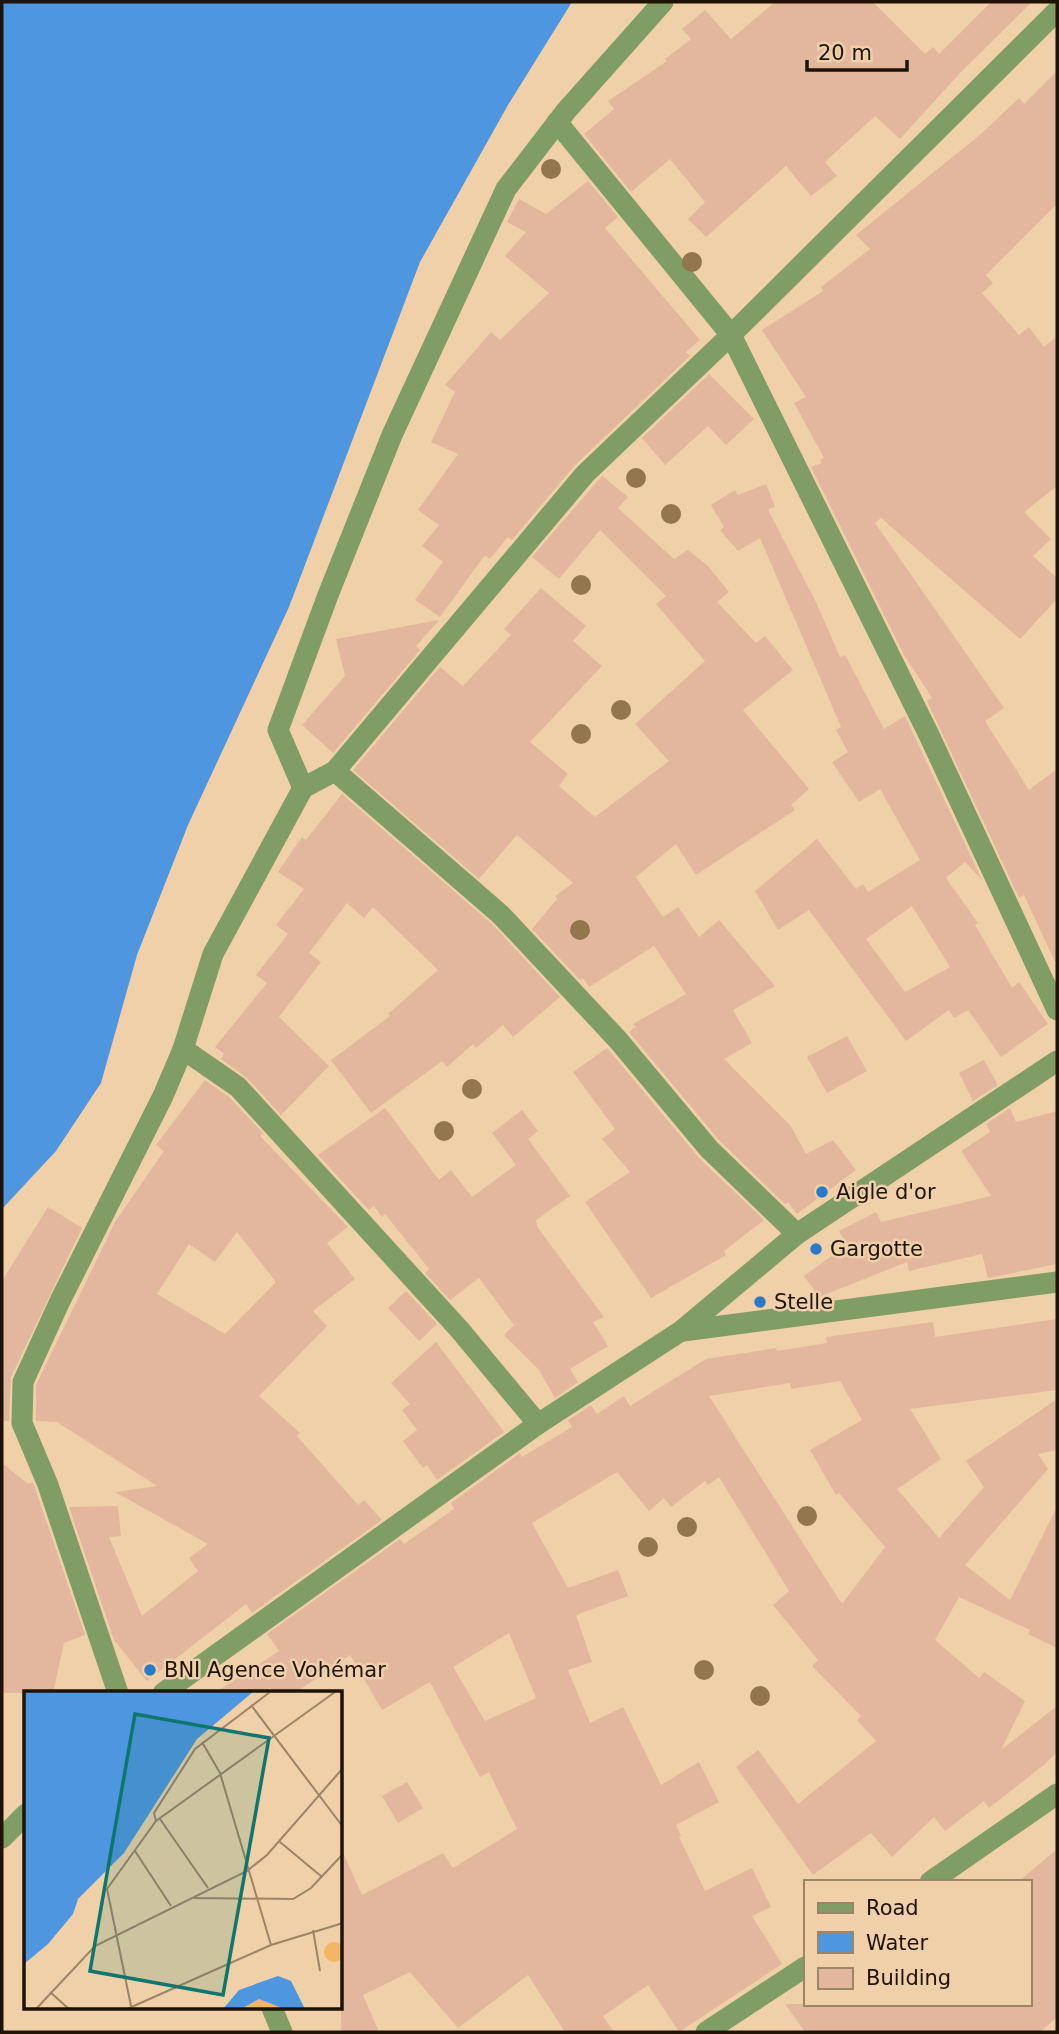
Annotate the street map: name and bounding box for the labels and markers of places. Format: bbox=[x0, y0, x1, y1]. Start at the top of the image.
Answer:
place label: Aigle d'or bbox=[836, 1180, 936, 1204]
marker: Aigle d'or bbox=[814, 1184, 830, 1200]
place label: Gargotte bbox=[830, 1237, 923, 1261]
marker: Gargotte bbox=[808, 1241, 824, 1257]
place label: Stelle bbox=[774, 1290, 833, 1314]
marker: Stelle bbox=[752, 1294, 768, 1310]
place label: BNI Agence Vohémar bbox=[164, 1658, 386, 1682]
marker: BNI Agence Vohémar bbox=[142, 1662, 158, 1678]

